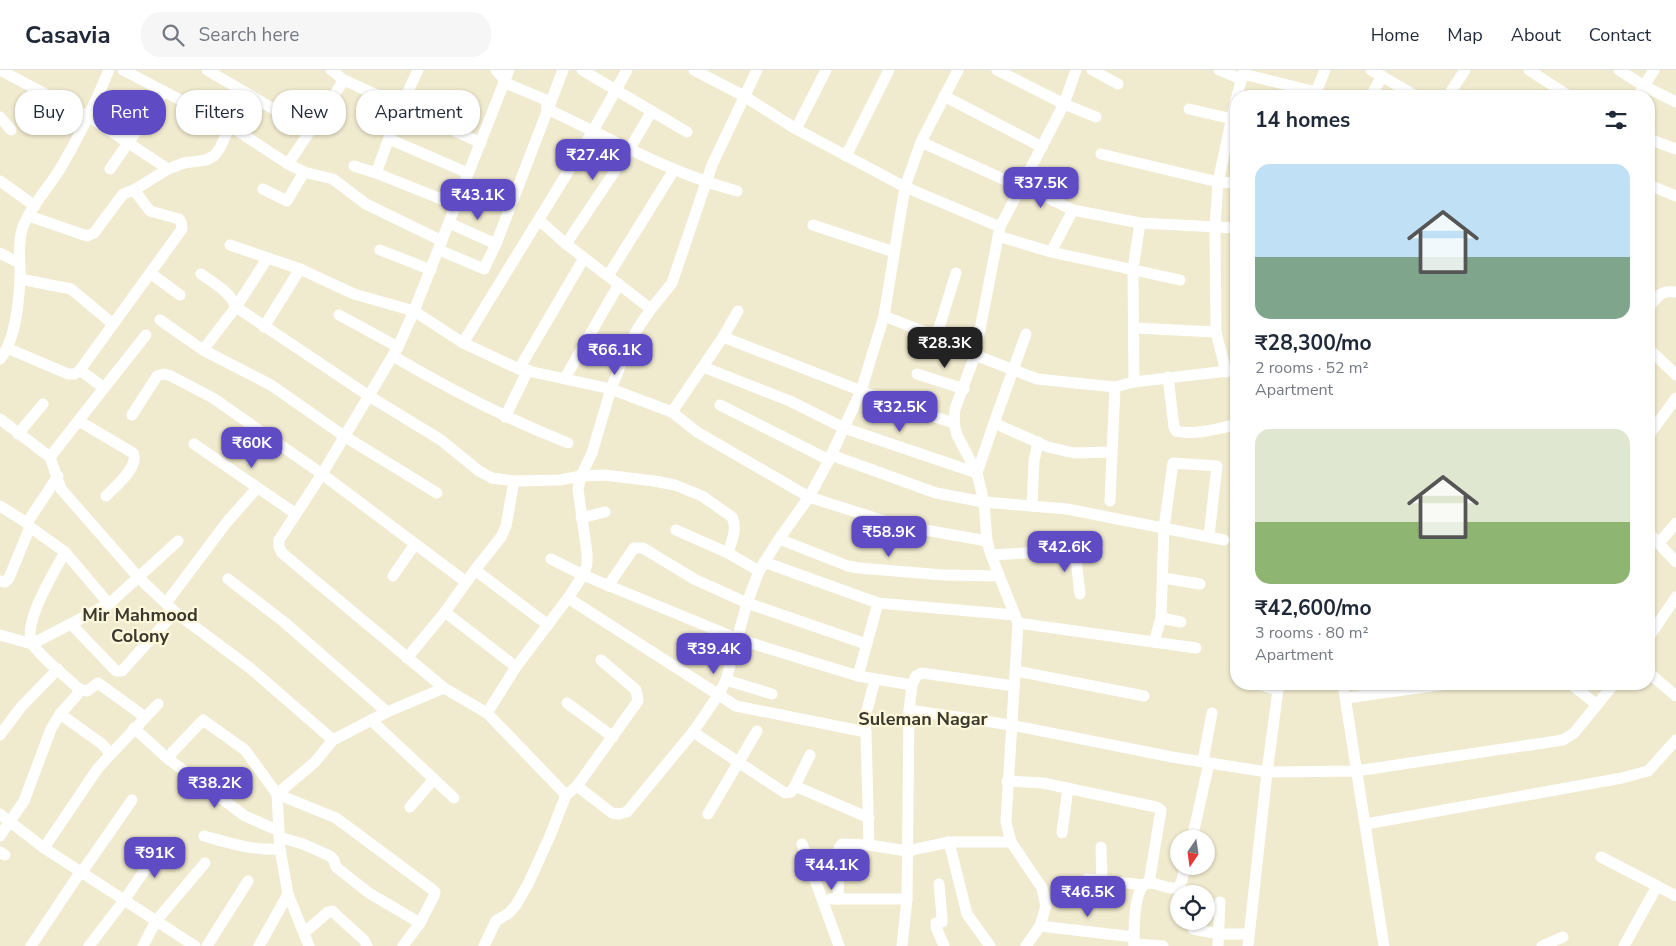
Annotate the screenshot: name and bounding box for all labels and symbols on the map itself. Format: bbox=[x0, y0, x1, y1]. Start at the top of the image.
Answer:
pin: ₹27.4K bbox=[552, 138, 634, 181]
pin: ₹37.5K bbox=[1000, 166, 1082, 209]
pin: ₹43.1K bbox=[437, 178, 519, 221]
pin: ₹28.3K bbox=[904, 326, 986, 369]
pin: ₹66.1K bbox=[574, 334, 656, 376]
pin: ₹32.5K bbox=[859, 390, 941, 433]
pin: ₹60K bbox=[222, 426, 282, 469]
pin: ₹58.9K bbox=[848, 516, 930, 558]
pin: ₹42.6K bbox=[1024, 530, 1106, 573]
district label: Mir Mahmood Colony bbox=[82, 603, 198, 648]
pin: ₹39.4K bbox=[673, 632, 755, 675]
district label: Suleman Nagar bbox=[858, 707, 988, 731]
pin: ₹38.2K bbox=[174, 766, 256, 809]
north arrow bbox=[1170, 830, 1215, 875]
pin: ₹91K bbox=[125, 836, 185, 879]
pin: ₹44.1K bbox=[791, 848, 873, 891]
pin: ₹46.5K bbox=[1047, 876, 1129, 918]

